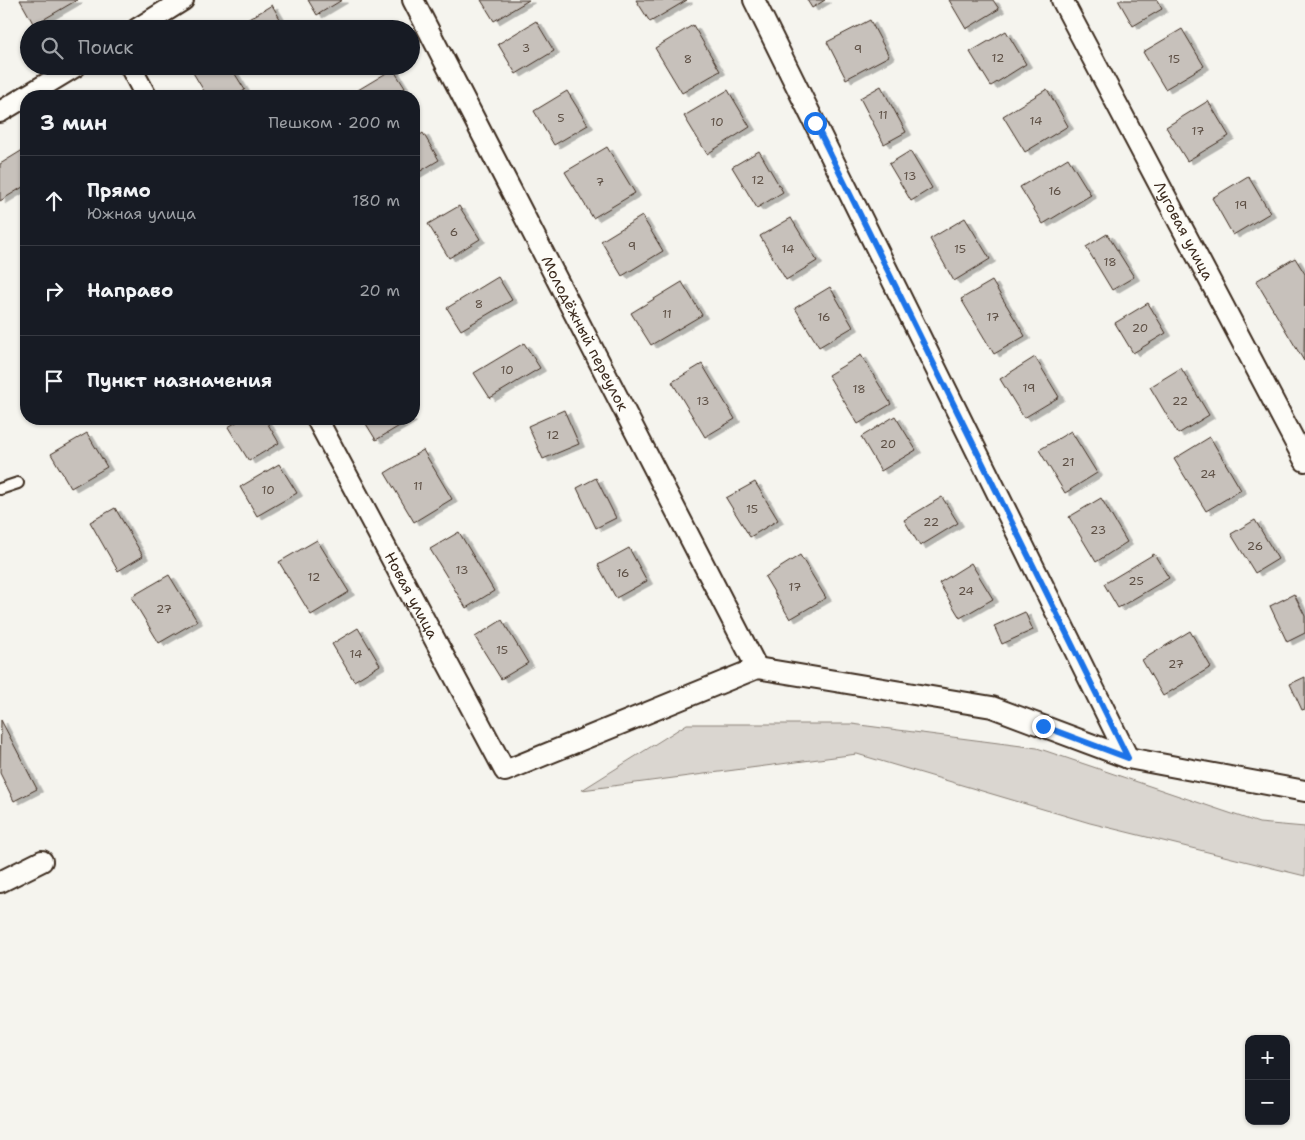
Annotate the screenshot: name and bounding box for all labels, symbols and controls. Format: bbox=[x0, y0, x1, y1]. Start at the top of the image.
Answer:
search box bbox=[20, 20, 420, 75]
icon: search bbox=[38, 34, 66, 62]
text: Поиск bbox=[78, 35, 133, 60]
house number: 3 bbox=[522, 40, 530, 56]
house number: 9 bbox=[854, 41, 862, 57]
house number: 12 bbox=[992, 50, 1004, 66]
house number: 8 bbox=[684, 51, 692, 67]
house number: 15 bbox=[1168, 51, 1180, 67]
house number: 11 bbox=[878, 107, 888, 123]
text: 3 мин bbox=[40, 109, 107, 137]
house number: 5 bbox=[557, 110, 565, 126]
text: Пешком · 200 m bbox=[269, 112, 400, 133]
route start bbox=[804, 112, 827, 135]
house number: 14 bbox=[1030, 113, 1042, 129]
house number: 10 bbox=[710, 114, 724, 130]
house number: 17 bbox=[1192, 123, 1204, 139]
house number: 13 bbox=[904, 168, 916, 184]
house number: 12 bbox=[752, 172, 764, 188]
house number: 7 bbox=[596, 174, 604, 190]
text: Прямо bbox=[87, 178, 151, 203]
street label: Луговая улица bbox=[1149, 178, 1218, 285]
house number: 16 bbox=[1048, 183, 1062, 199]
icon: ahead bbox=[40, 187, 68, 215]
text: 180 m bbox=[352, 190, 400, 211]
house number: 19 bbox=[1235, 197, 1247, 213]
text: Южная улица bbox=[87, 203, 196, 224]
house number: 6 bbox=[450, 224, 458, 240]
house number: 9 bbox=[628, 238, 636, 254]
house number: 14 bbox=[782, 241, 794, 257]
house number: 15 bbox=[954, 241, 966, 257]
street label: Молодёжный переулок bbox=[536, 252, 633, 414]
house number: 18 bbox=[1103, 254, 1117, 270]
icon: right bbox=[40, 277, 68, 305]
text: Направо bbox=[87, 278, 173, 303]
text: 20 m bbox=[359, 280, 400, 301]
house number: 8 bbox=[475, 296, 483, 312]
house number: 11 bbox=[662, 306, 672, 322]
house number: 16 bbox=[817, 309, 831, 325]
house number: 17 bbox=[987, 309, 999, 325]
house number: 20 bbox=[1132, 320, 1148, 336]
house number: 10 bbox=[500, 362, 514, 378]
icon: arrive bbox=[40, 367, 68, 395]
text: Пункт назначения bbox=[87, 368, 272, 393]
house number: 19 bbox=[1023, 380, 1035, 396]
house number: 18 bbox=[852, 381, 866, 397]
house number: 13 bbox=[697, 393, 709, 409]
house number: 22 bbox=[1172, 393, 1188, 409]
house number: 12 bbox=[547, 427, 559, 443]
house number: 20 bbox=[880, 436, 896, 452]
house number: 21 bbox=[1062, 454, 1074, 470]
house number: 24 bbox=[1200, 466, 1216, 482]
house number: 11 bbox=[413, 478, 423, 494]
house number: 10 bbox=[261, 482, 275, 498]
house number: 15 bbox=[746, 501, 758, 517]
house number: 22 bbox=[923, 514, 939, 530]
house number: 23 bbox=[1090, 522, 1106, 538]
house number: 26 bbox=[1247, 538, 1263, 554]
street label: Новая улица bbox=[380, 548, 443, 643]
house number: 13 bbox=[456, 562, 468, 578]
house number: 16 bbox=[616, 565, 630, 581]
house number: 12 bbox=[308, 569, 320, 585]
house number: 25 bbox=[1128, 573, 1144, 589]
house number: 17 bbox=[789, 579, 801, 595]
house number: 24 bbox=[958, 583, 974, 599]
house number: 27 bbox=[156, 601, 172, 617]
house number: 15 bbox=[496, 642, 508, 658]
house number: 14 bbox=[350, 646, 362, 662]
house number: 27 bbox=[1168, 656, 1184, 672]
route end bbox=[1032, 715, 1055, 738]
map controls bbox=[1245, 1035, 1290, 1125]
button: + bbox=[1245, 1035, 1290, 1080]
button: − bbox=[1245, 1080, 1290, 1125]

